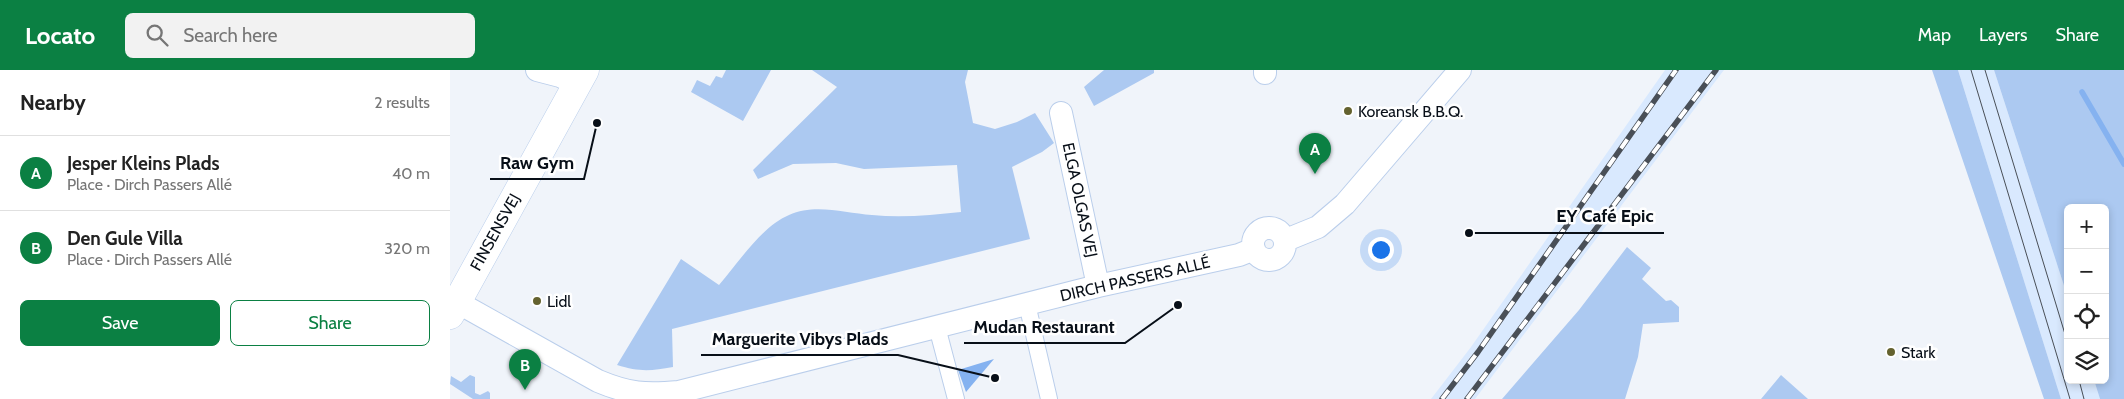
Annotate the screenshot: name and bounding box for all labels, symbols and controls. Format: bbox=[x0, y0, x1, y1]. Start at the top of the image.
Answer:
search box bbox=[125, 13, 475, 58]
text: Locato bbox=[25, 21, 95, 50]
icon: search bbox=[143, 21, 171, 49]
text: Search here bbox=[183, 24, 278, 47]
text: Map bbox=[1918, 24, 1951, 46]
text: Layers bbox=[1979, 24, 2028, 46]
text: Share bbox=[2056, 24, 2099, 46]
text: Nearby bbox=[20, 90, 86, 115]
text: 2 results bbox=[374, 93, 430, 112]
place label: Koreansk B.B.Q. bbox=[1358, 102, 1463, 121]
marker: Koreansk B.B.Q. bbox=[1342, 105, 1354, 117]
pin: A bbox=[1299, 133, 1331, 174]
street label: ELGA OLGAS VEJ bbox=[1059, 141, 1101, 259]
callout: Raw Gym bbox=[490, 146, 584, 179]
text: Jesper Kleins Plads bbox=[67, 152, 220, 175]
text: Raw Gym bbox=[500, 152, 574, 174]
text: A bbox=[31, 164, 41, 183]
text: 40 m bbox=[392, 164, 430, 183]
text: Place · Dirch Passers Allé bbox=[67, 175, 232, 194]
street label: FINSENSVEJ bbox=[466, 190, 524, 274]
callout: EY Café Epic bbox=[1547, 200, 1664, 233]
map controls bbox=[2064, 204, 2109, 384]
button: + bbox=[2064, 204, 2109, 249]
text: EY Café Epic bbox=[1556, 205, 1654, 227]
text: Den Gule Villa bbox=[67, 227, 183, 250]
your location bbox=[1368, 237, 1394, 263]
text: B bbox=[31, 239, 41, 258]
text: 320 m bbox=[384, 239, 430, 258]
button: − bbox=[2064, 249, 2109, 294]
text: Place · Dirch Passers Allé bbox=[67, 250, 232, 269]
street label: DIRCH PASSERS ALLÉ bbox=[1058, 252, 1212, 306]
place label: Lidl bbox=[547, 292, 571, 311]
button: locate bbox=[2064, 294, 2109, 339]
marker: Lidl bbox=[531, 295, 543, 307]
button: Save bbox=[20, 300, 220, 346]
button: Share bbox=[230, 300, 430, 346]
callout: Mudan Restaurant bbox=[964, 310, 1125, 343]
text: Mudan Restaurant bbox=[973, 316, 1115, 338]
callout: Marguerite Vibys Plads bbox=[701, 322, 898, 355]
text: Marguerite Vibys Plads bbox=[712, 328, 889, 350]
button: layers bbox=[2064, 339, 2109, 384]
place label: Stark bbox=[1901, 343, 1936, 362]
marker: Stark bbox=[1885, 346, 1897, 358]
pin: B bbox=[509, 349, 541, 390]

